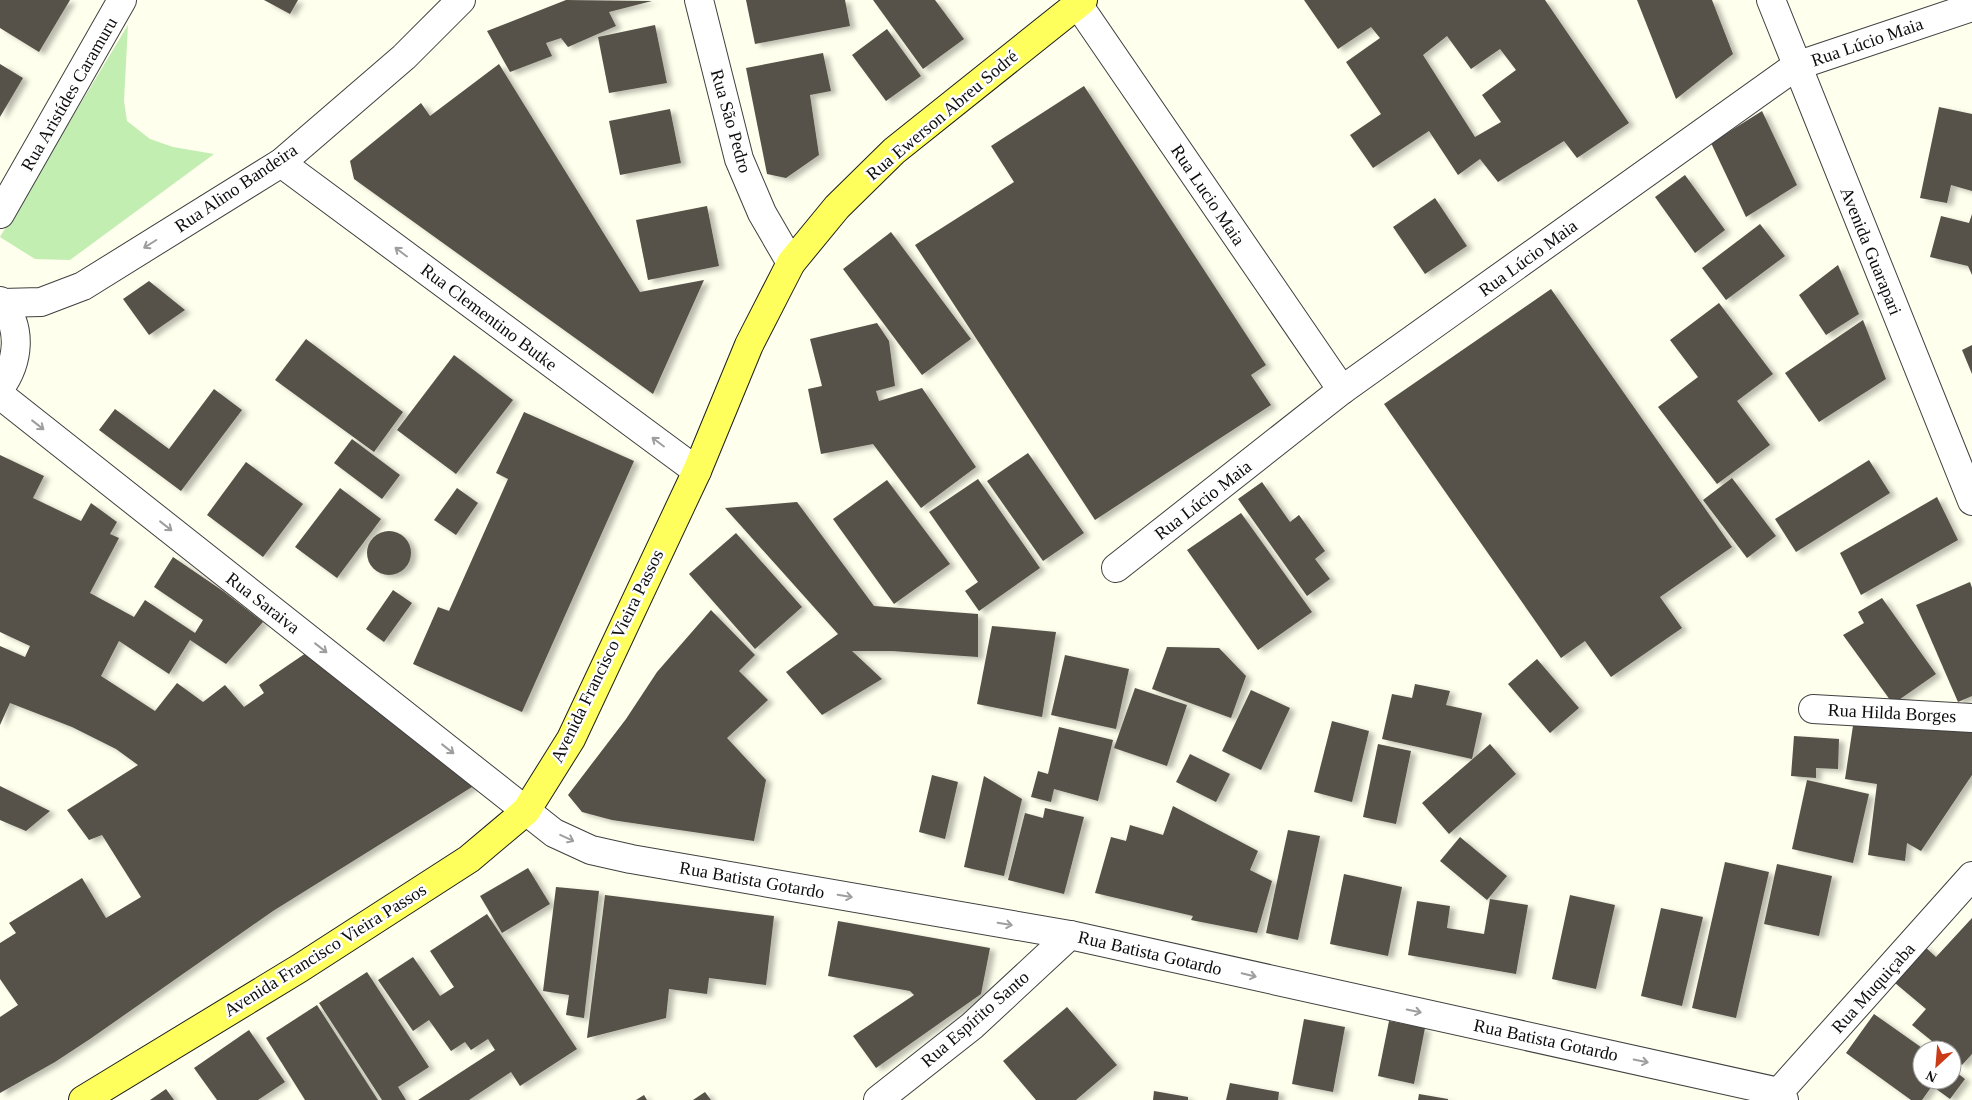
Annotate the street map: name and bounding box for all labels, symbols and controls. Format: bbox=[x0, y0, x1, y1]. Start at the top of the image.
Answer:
street label: Rua Aristídes Caramuru bbox=[17, 14, 121, 174]
street label: Rua Lúcio Maia bbox=[1808, 14, 1926, 70]
street label: Rua Ewerson Abreu Sodré bbox=[862, 46, 1022, 184]
street label: Rua São Pedro bbox=[707, 67, 755, 175]
street label: Rua Alino Bandeira bbox=[171, 140, 301, 236]
street label: Rua Lucio Maia bbox=[1167, 141, 1249, 249]
street label: Avenida Guarapari bbox=[1836, 184, 1906, 318]
street label: Rua Lúcio Maia bbox=[1475, 216, 1581, 300]
one-way arrow bbox=[144, 240, 158, 250]
one-way arrow bbox=[395, 246, 408, 257]
street label: Rua Clementino Butke bbox=[417, 259, 561, 375]
one-way arrow bbox=[31, 420, 44, 431]
one-way arrow bbox=[651, 437, 665, 447]
street label: Rua Lúcio Maia bbox=[1151, 456, 1255, 544]
one-way arrow bbox=[159, 520, 172, 531]
street label: Avenida Francisco Vieira Passos bbox=[547, 546, 667, 766]
street label: Rua Saraiva bbox=[222, 568, 304, 638]
one-way arrow bbox=[314, 643, 327, 654]
street label: Rua Hilda Borges bbox=[1827, 700, 1957, 726]
one-way arrow bbox=[441, 744, 455, 754]
one-way arrow bbox=[559, 833, 574, 843]
street label: Rua Batista Gotardo bbox=[678, 857, 826, 903]
street label: Avenida Francisco Vieira Passos bbox=[220, 879, 430, 1021]
one-way arrow bbox=[836, 891, 852, 901]
one-way arrow bbox=[996, 919, 1012, 929]
street label: Rua Batista Gotardo bbox=[1076, 927, 1224, 979]
street label: Rua Muquiçaba bbox=[1827, 939, 1919, 1037]
street label: Rua Espírito Santo bbox=[917, 967, 1033, 1071]
one-way arrow bbox=[1241, 971, 1257, 980]
one-way arrow bbox=[1405, 1007, 1421, 1016]
street label: Rua Batista Gotardo bbox=[1472, 1015, 1620, 1065]
north arrow bbox=[1912, 1040, 1962, 1090]
one-way arrow bbox=[1632, 1057, 1648, 1067]
text: N bbox=[1924, 1067, 1939, 1085]

